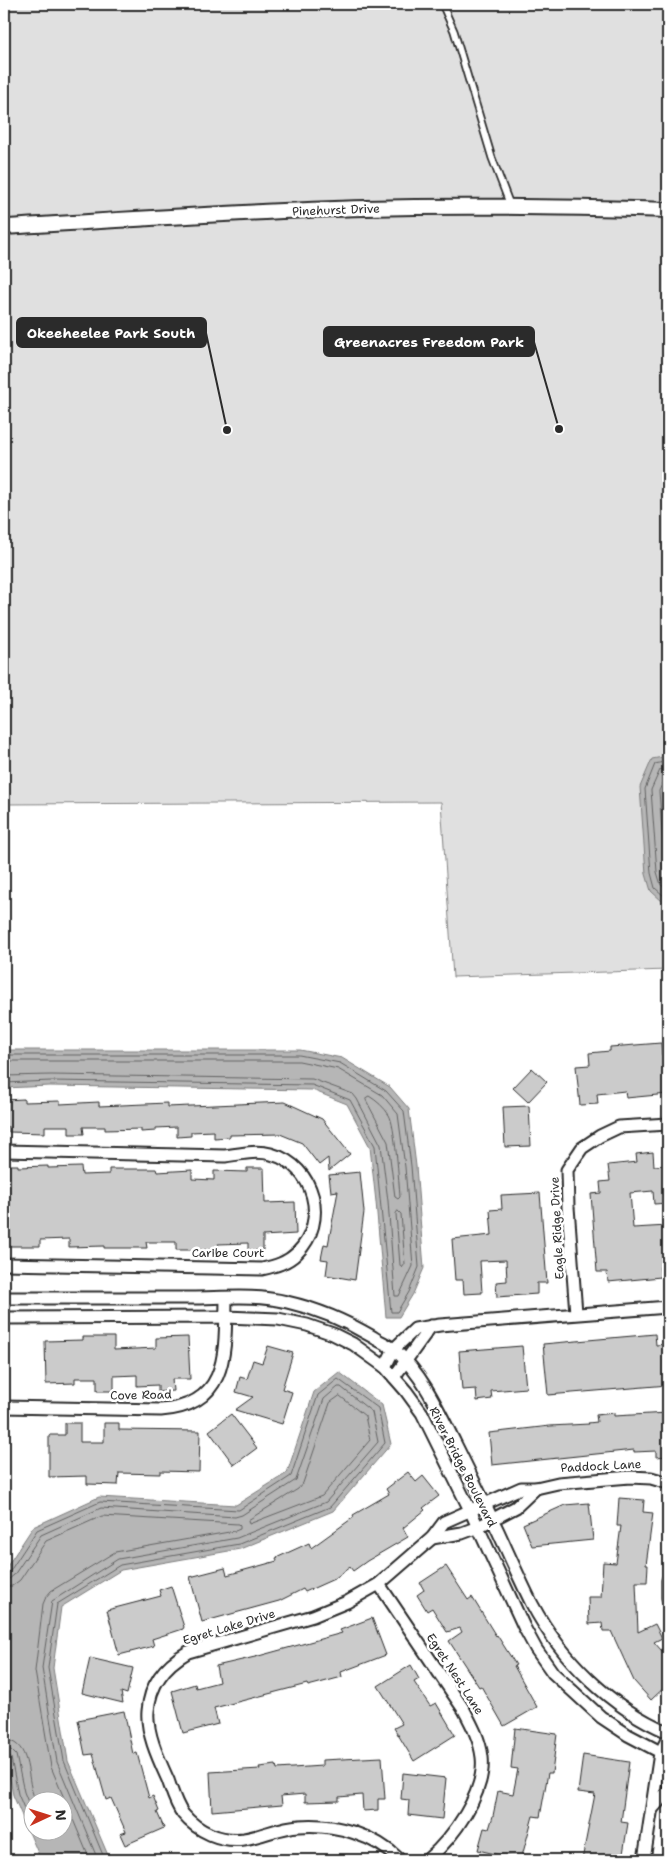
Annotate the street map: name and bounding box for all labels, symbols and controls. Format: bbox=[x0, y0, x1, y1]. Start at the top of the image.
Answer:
street label: Pinehurst Drive bbox=[292, 200, 380, 220]
callout: Okeeheelee Park South bbox=[17, 318, 206, 347]
text: Okeeheelee Park South bbox=[27, 324, 195, 342]
callout: Greenacres Freedom Park bbox=[324, 327, 534, 356]
text: Greenacres Freedom Park bbox=[334, 333, 524, 351]
street label: Eagle Ridge Drive bbox=[546, 1176, 568, 1280]
street label: Caribe Court bbox=[192, 1245, 264, 1261]
street label: Cove Road bbox=[110, 1386, 172, 1404]
street label: River Bridge Boulevard bbox=[426, 1404, 500, 1530]
street label: Paddock Lane bbox=[560, 1456, 642, 1476]
street label: Egret Lake Drive bbox=[181, 1605, 277, 1649]
street label: Egret Nest Lane bbox=[423, 1630, 487, 1718]
north arrow bbox=[22, 1792, 72, 1842]
text: N bbox=[52, 1809, 70, 1821]

